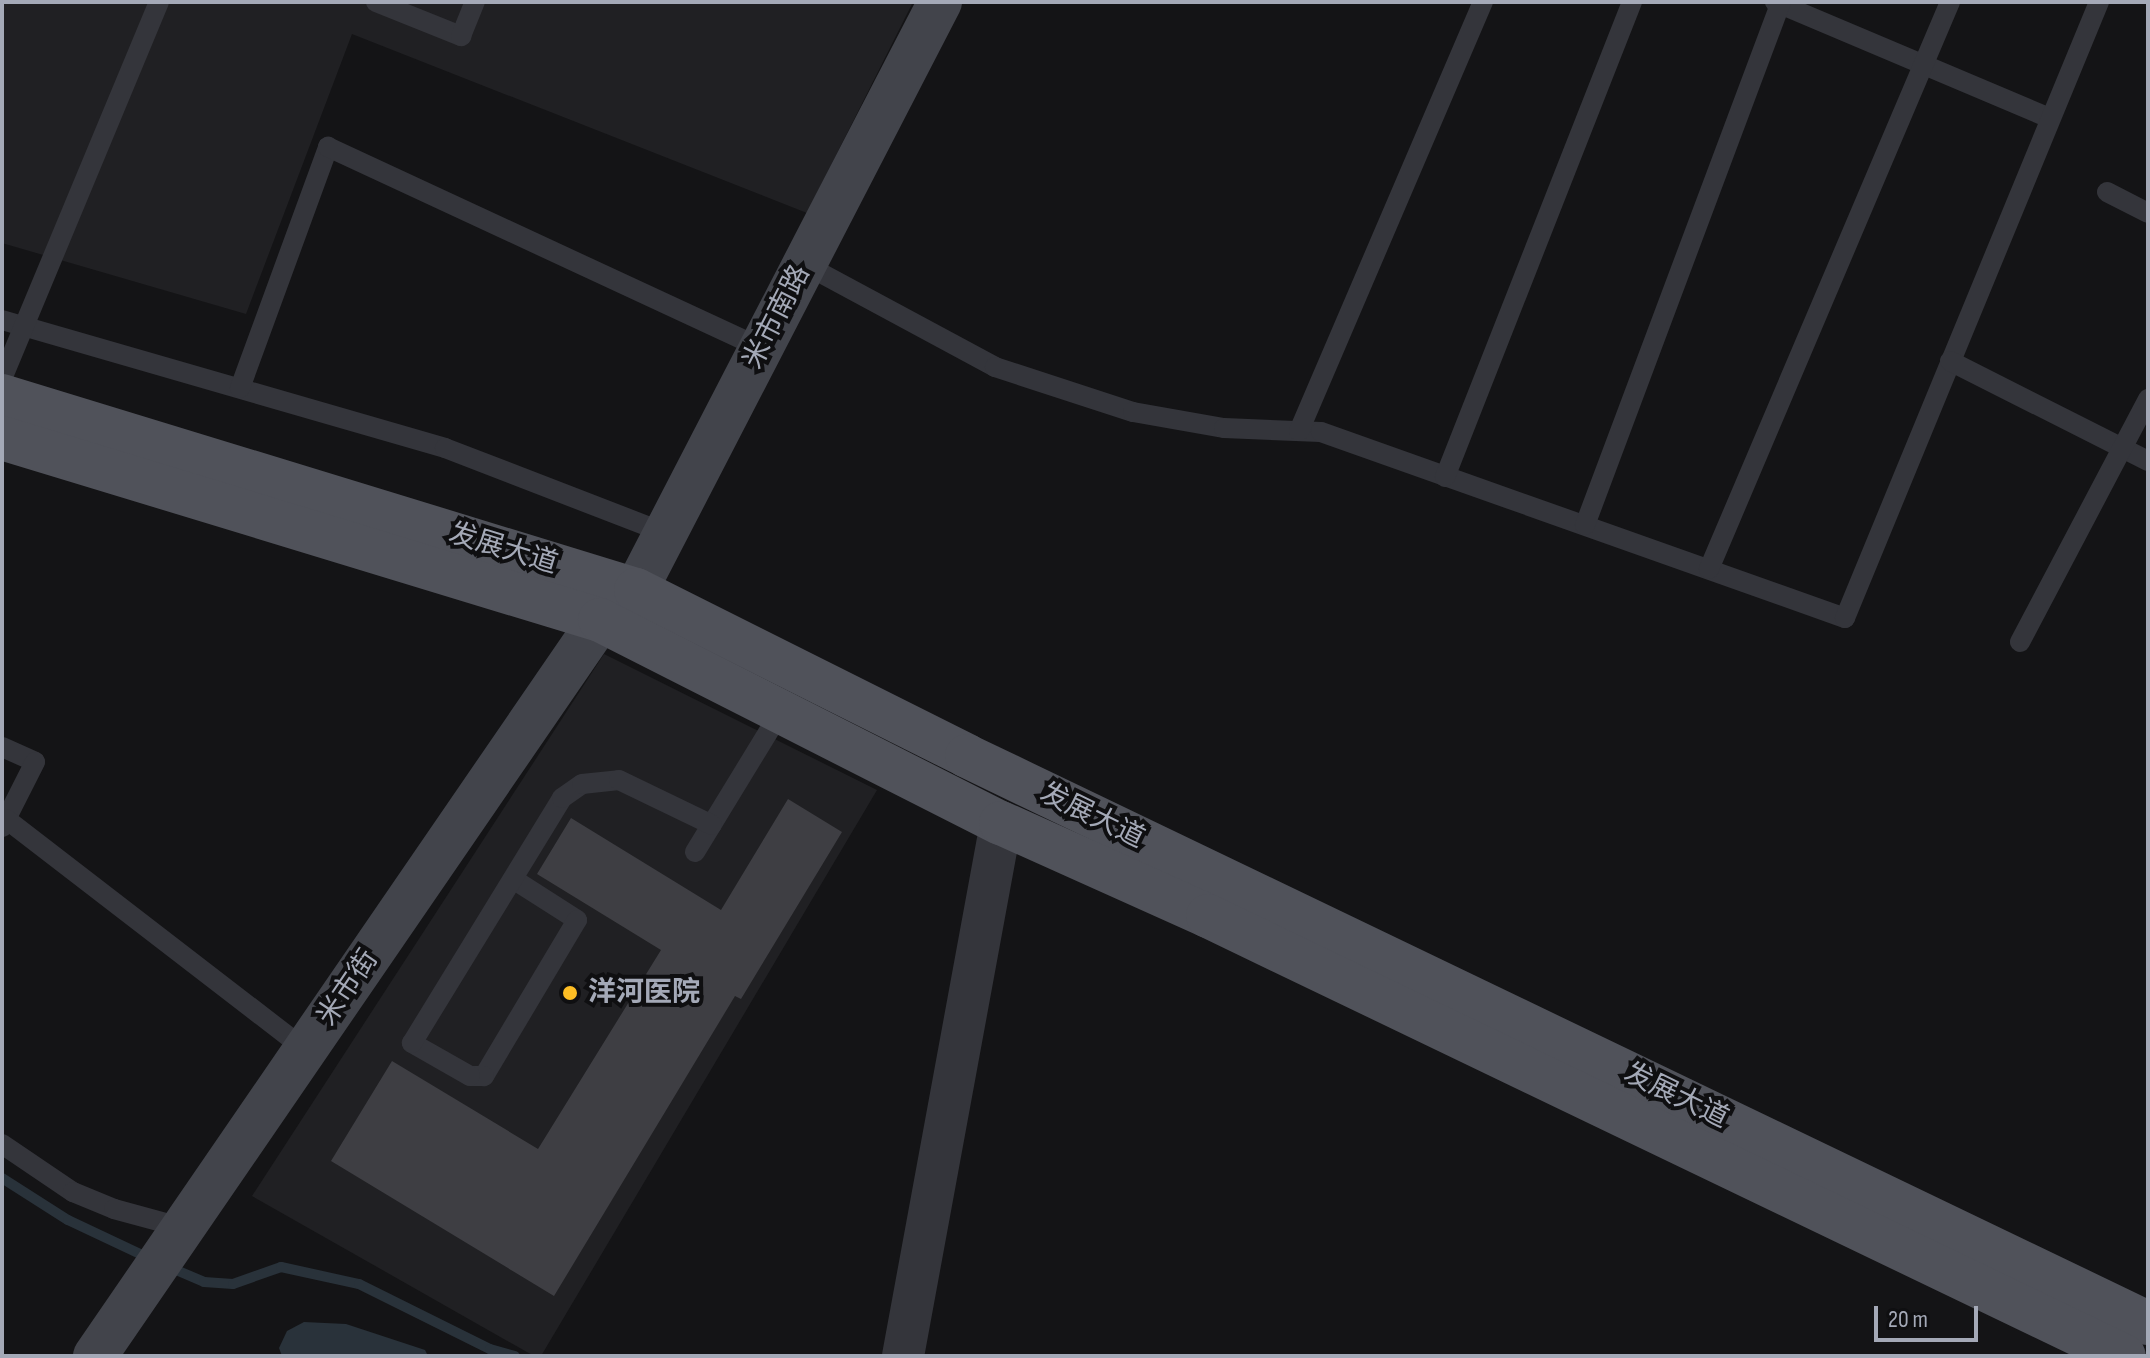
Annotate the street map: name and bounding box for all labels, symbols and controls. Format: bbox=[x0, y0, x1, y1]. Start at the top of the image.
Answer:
street label: 米市南路 bbox=[737, 259, 817, 375]
street label: 发展大道 bbox=[445, 517, 561, 581]
street label: 发展大道 bbox=[1034, 776, 1150, 856]
street label: 米市街 bbox=[311, 944, 385, 1032]
place label: 洋河医院 bbox=[588, 976, 700, 1010]
marker: 洋河医院 bbox=[559, 982, 581, 1004]
street label: 发展大道 bbox=[1618, 1056, 1734, 1136]
scale bar bbox=[1878, 1290, 1982, 1340]
text: 20 m bbox=[1888, 1305, 1928, 1334]

